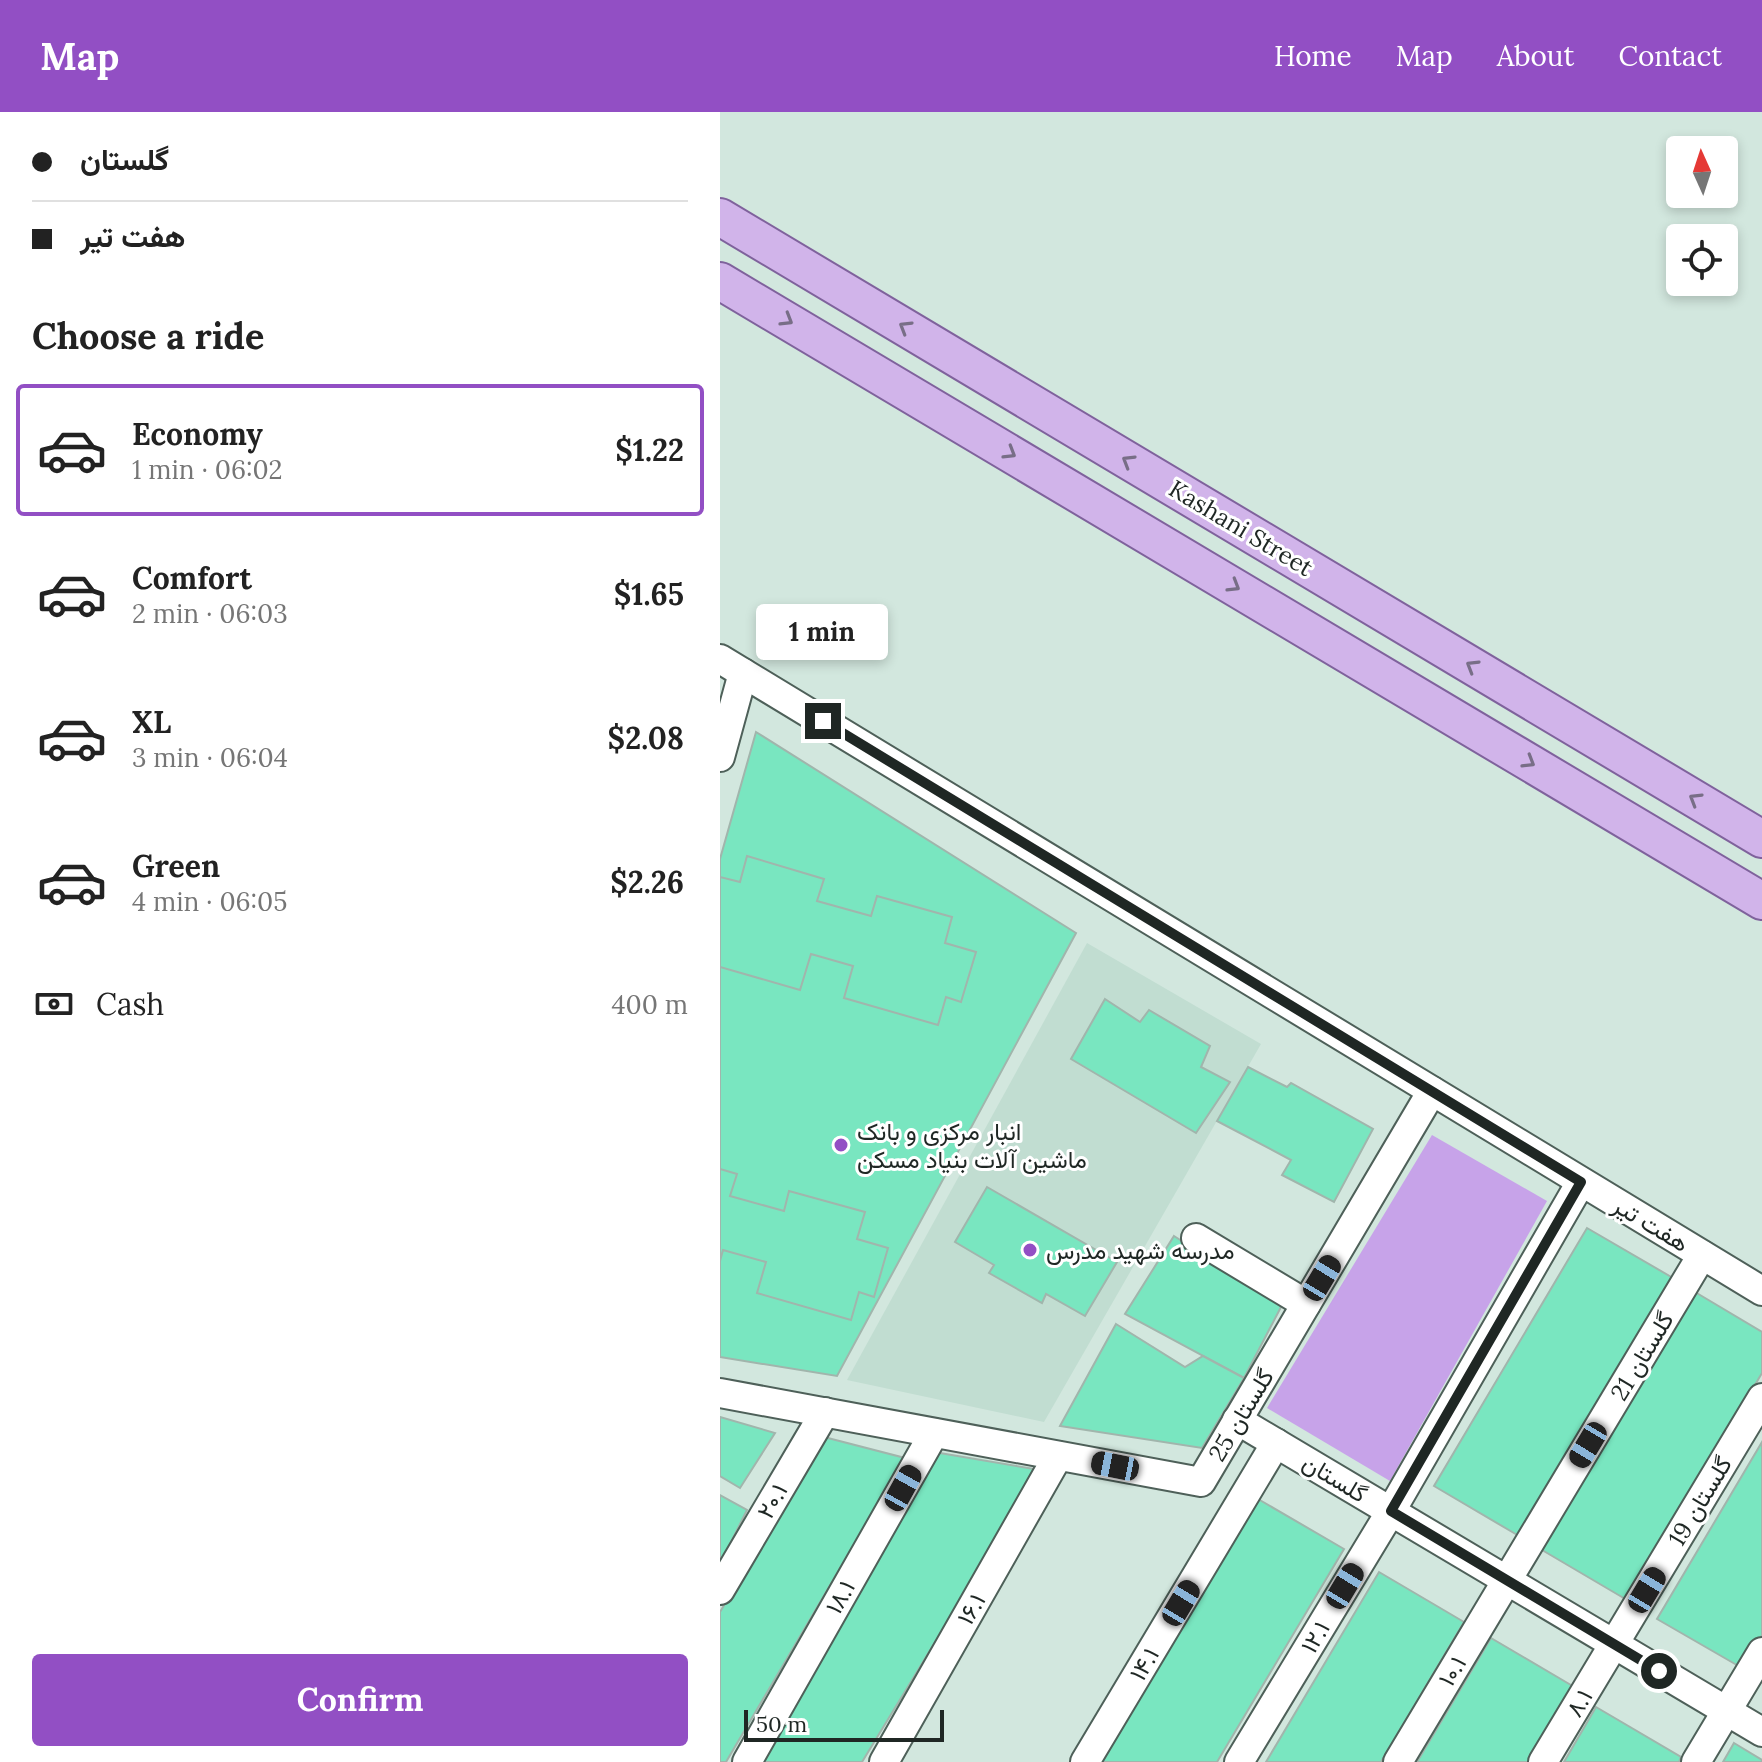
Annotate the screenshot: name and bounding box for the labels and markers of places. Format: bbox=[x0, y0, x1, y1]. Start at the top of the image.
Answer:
place label: انبار مرکزی و بانک ماشین آلات بنیاد مسکن bbox=[857, 1116, 1087, 1175]
marker: انبار مرکزی و بانک ماشین آلات بنیاد مسکن bbox=[832, 1136, 850, 1154]
place label: مدرسه شهید مدرس bbox=[1046, 1235, 1235, 1266]
marker: مدرسه شهید مدرس bbox=[1021, 1241, 1039, 1259]

